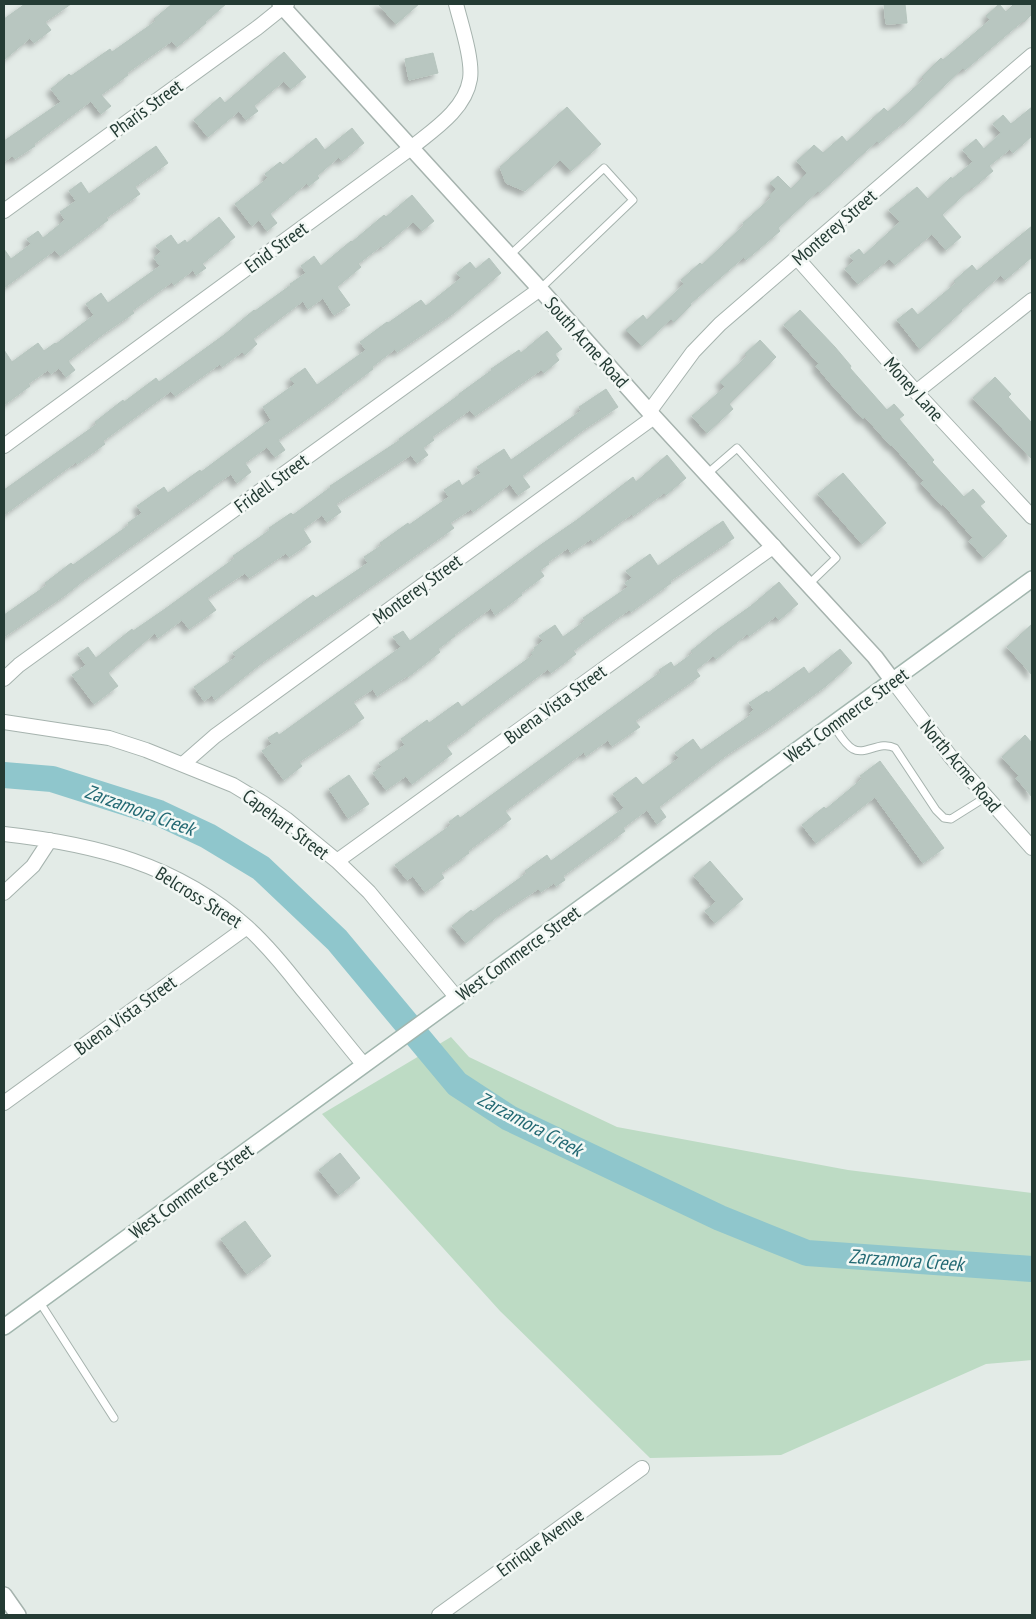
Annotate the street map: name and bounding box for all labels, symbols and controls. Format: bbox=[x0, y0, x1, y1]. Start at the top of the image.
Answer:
street label: Pharis Street bbox=[105, 73, 188, 142]
street label: Monterey Street bbox=[787, 183, 882, 270]
street label: Enid Street bbox=[240, 216, 313, 278]
street label: South Acme Road bbox=[540, 292, 634, 392]
street label: Money Lane bbox=[879, 352, 949, 426]
street label: Fridell Street bbox=[229, 448, 313, 518]
street label: Monterey Street bbox=[368, 548, 467, 629]
street label: Buena Vista Street bbox=[499, 659, 611, 749]
street label: West Commerce Street bbox=[779, 662, 913, 768]
street label: North Acme Road bbox=[915, 715, 1007, 817]
water label: Zarzamora Creek bbox=[82, 778, 201, 843]
street label: Capehart Street bbox=[238, 784, 335, 865]
street label: Belcross Street bbox=[151, 861, 247, 933]
street label: West Commerce Street bbox=[451, 900, 585, 1006]
street label: Buena Vista Street bbox=[69, 970, 181, 1060]
water label: Zarzamora Creek bbox=[473, 1086, 589, 1164]
street label: West Commerce Street bbox=[124, 1138, 258, 1244]
water label: Zarzamora Creek bbox=[848, 1243, 967, 1277]
street label: Enrique Avenue bbox=[492, 1502, 588, 1582]

